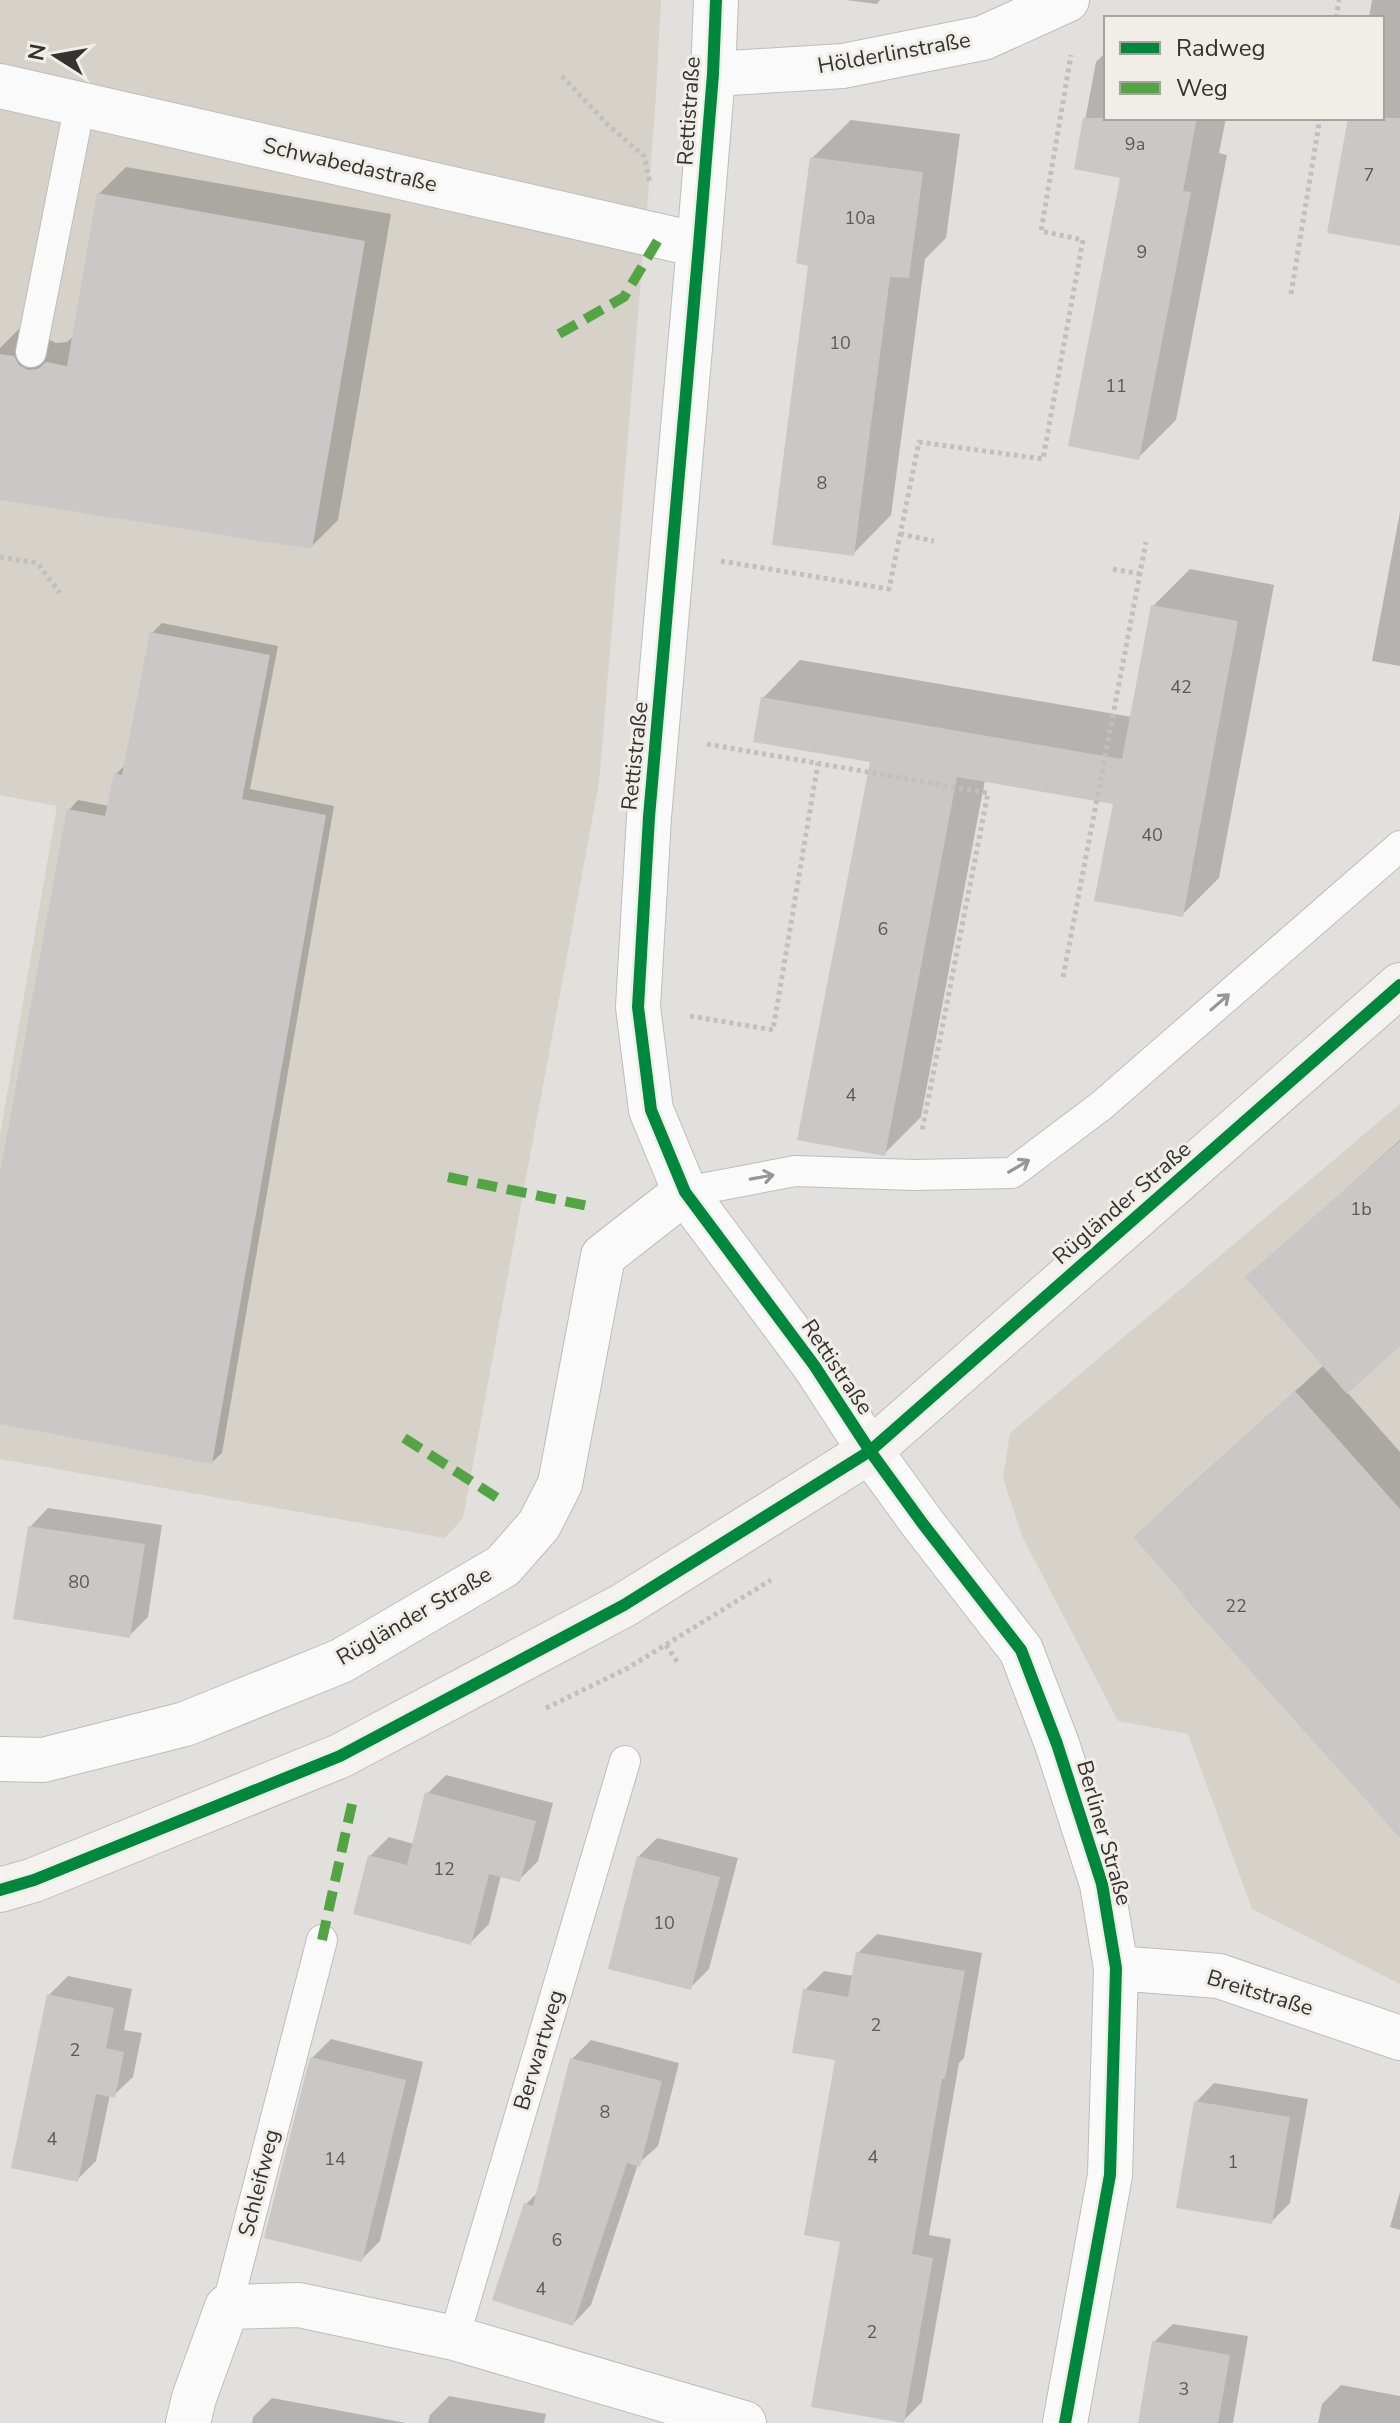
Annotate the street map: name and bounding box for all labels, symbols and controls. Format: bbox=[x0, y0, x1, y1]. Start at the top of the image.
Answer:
north arrow bbox=[16, 16, 96, 96]
legend bbox=[1104, 16, 1384, 120]
street label: Hölderlinstraße bbox=[815, 25, 973, 81]
text: Radweg bbox=[1176, 32, 1266, 64]
text: N bbox=[21, 41, 54, 63]
street label: Rettistraße bbox=[670, 55, 708, 167]
text: Weg bbox=[1176, 72, 1228, 104]
street label: Schwabedastraße bbox=[260, 130, 440, 200]
house number: 9a bbox=[1125, 132, 1145, 156]
house number: 7 bbox=[1364, 163, 1374, 187]
house number: 10a bbox=[844, 206, 876, 230]
house number: 9 bbox=[1137, 240, 1147, 264]
house number: 10 bbox=[829, 331, 851, 355]
house number: 11 bbox=[1105, 374, 1127, 398]
house number: 8 bbox=[817, 471, 827, 495]
house number: 42 bbox=[1170, 675, 1192, 699]
street label: Rettistraße bbox=[614, 700, 656, 812]
house number: 40 bbox=[1141, 823, 1163, 847]
house number: 6 bbox=[878, 917, 888, 941]
one-way arrow bbox=[1209, 993, 1230, 1011]
house number: 4 bbox=[846, 1083, 857, 1107]
street label: Rügländer Straße bbox=[1046, 1134, 1198, 1272]
one-way arrow bbox=[1007, 1158, 1030, 1174]
one-way arrow bbox=[749, 1169, 774, 1184]
house number: 1b bbox=[1350, 1197, 1372, 1221]
street label: Rettistraße bbox=[794, 1313, 880, 1421]
street label: Rügländer Straße bbox=[331, 1559, 497, 1673]
house number: 80 bbox=[68, 1570, 90, 1594]
house number: 22 bbox=[1225, 1594, 1247, 1618]
street label: Berliner Straße bbox=[1069, 1757, 1139, 1909]
house number: 12 bbox=[433, 1857, 455, 1881]
house number: 10 bbox=[653, 1911, 675, 1935]
street label: Breitstraße bbox=[1203, 1963, 1317, 2023]
street label: Berwartweg bbox=[506, 1986, 572, 2114]
house number: 2 bbox=[871, 2013, 881, 2037]
house number: 2 bbox=[70, 2038, 80, 2062]
house number: 8 bbox=[600, 2100, 610, 2124]
street label: Schleifweg bbox=[231, 2126, 287, 2240]
house number: 4 bbox=[47, 2127, 58, 2151]
house number: 4 bbox=[868, 2145, 879, 2169]
house number: 14 bbox=[324, 2147, 346, 2171]
house number: 1 bbox=[1228, 2150, 1238, 2174]
house number: 6 bbox=[552, 2228, 562, 2252]
house number: 4 bbox=[536, 2277, 547, 2301]
house number: 2 bbox=[867, 2320, 877, 2344]
house number: 3 bbox=[1179, 2377, 1189, 2401]

